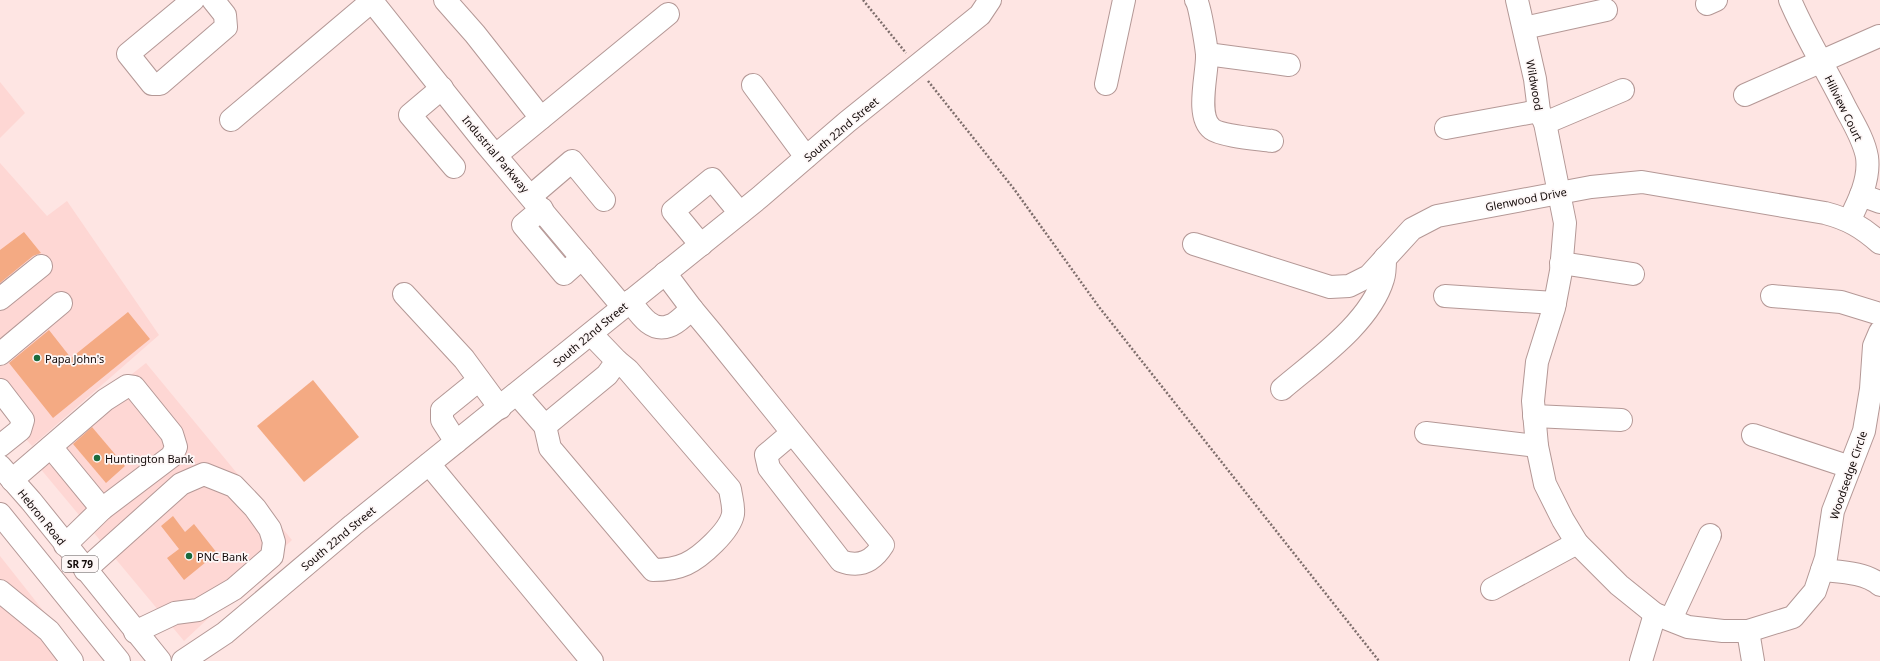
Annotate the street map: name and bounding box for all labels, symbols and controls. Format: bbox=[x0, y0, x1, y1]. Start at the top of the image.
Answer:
street label: Wildwood bbox=[1523, 58, 1547, 112]
street label: Hillview Court bbox=[1822, 73, 1866, 143]
street label: South 22nd Street bbox=[801, 93, 881, 165]
street label: Industrial Parkway bbox=[459, 112, 533, 196]
street label: Glenwood Drive bbox=[1484, 184, 1568, 214]
street label: South 22nd Street bbox=[550, 298, 630, 370]
place label: Papa John's bbox=[45, 351, 104, 366]
marker: Papa John's bbox=[32, 353, 42, 363]
street label: Woodsedge Circle bbox=[1826, 429, 1870, 521]
place label: Huntington Bank bbox=[105, 451, 194, 466]
marker: Huntington Bank bbox=[92, 453, 102, 463]
street label: Hebron Road bbox=[15, 486, 69, 548]
street label: South 22nd Street bbox=[298, 502, 378, 574]
place label: PNC Bank bbox=[197, 549, 248, 564]
marker: PNC Bank bbox=[184, 551, 194, 561]
road number: SR 79 bbox=[62, 556, 98, 572]

